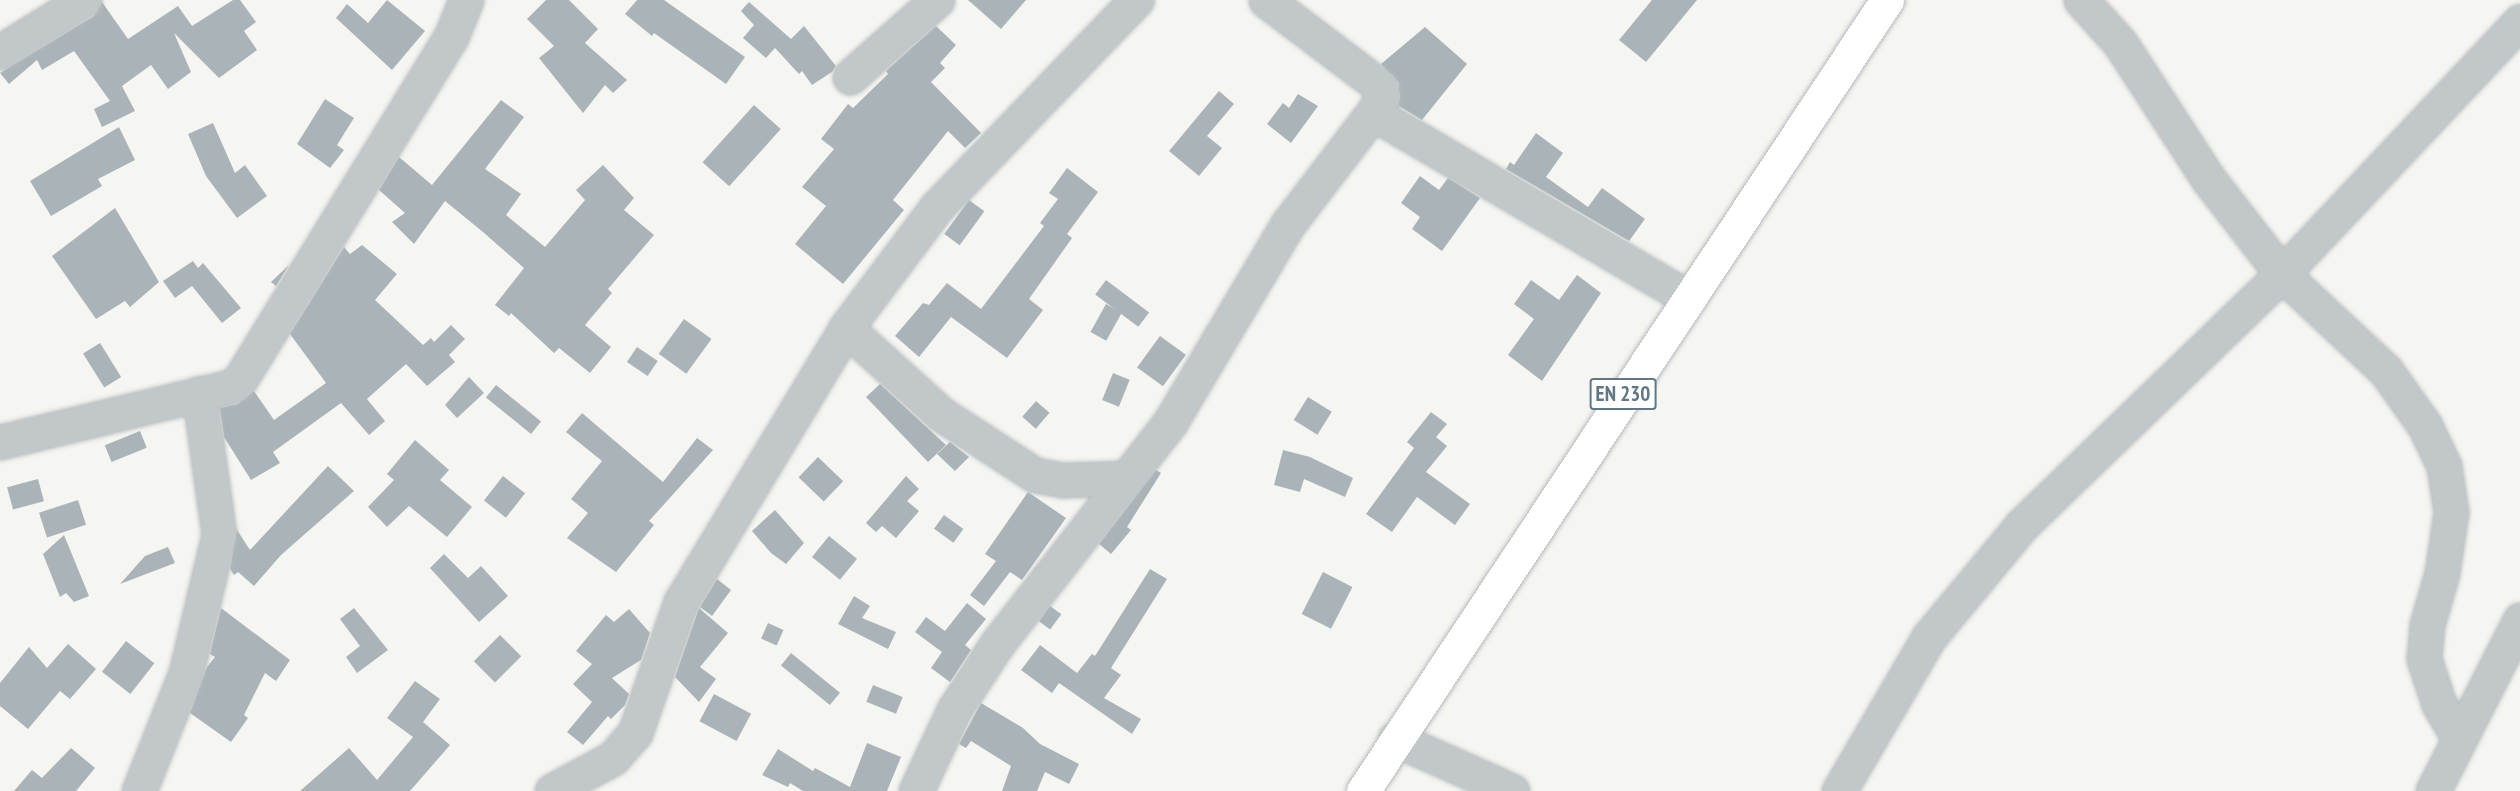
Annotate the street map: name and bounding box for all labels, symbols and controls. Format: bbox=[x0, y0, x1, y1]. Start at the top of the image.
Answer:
road number: EN 230 bbox=[1588, 376, 1658, 412]

